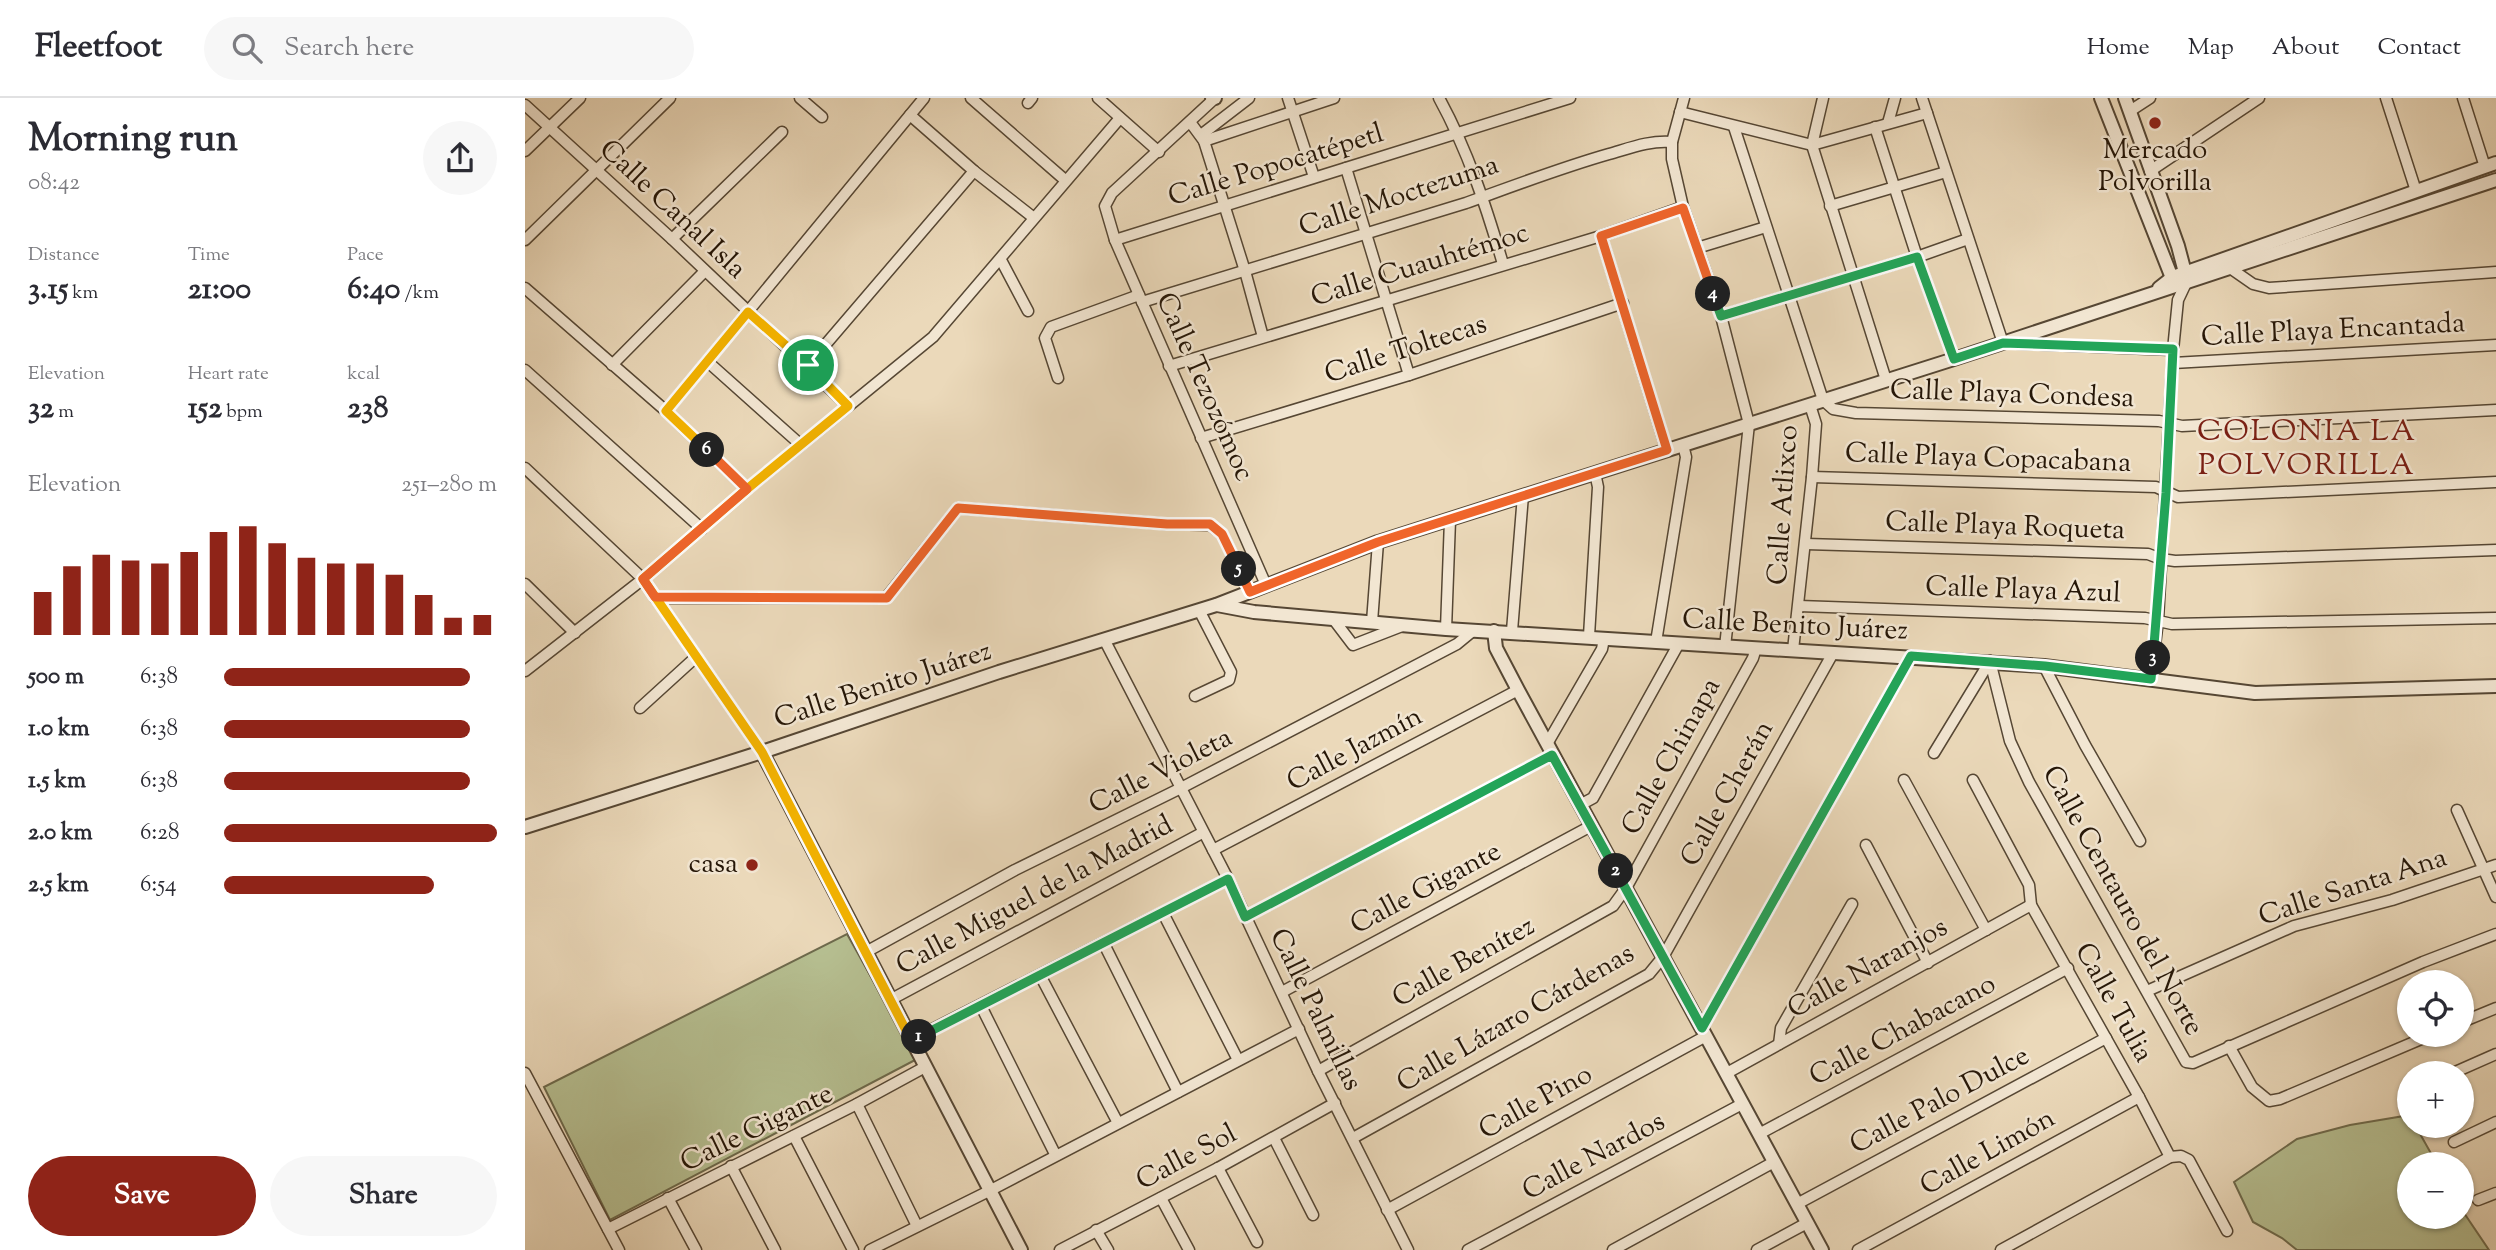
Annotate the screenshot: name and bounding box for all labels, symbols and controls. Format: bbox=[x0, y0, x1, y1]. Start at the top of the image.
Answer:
search box bbox=[204, 17, 694, 80]
text: Fleetfoot bbox=[35, 24, 162, 72]
icon: search bbox=[228, 29, 266, 67]
text: Search here bbox=[284, 30, 414, 67]
text: Home bbox=[2087, 31, 2150, 65]
text: Map bbox=[2188, 31, 2234, 65]
text: About bbox=[2272, 31, 2339, 65]
text: Contact bbox=[2377, 31, 2461, 65]
text: Morning run bbox=[28, 114, 238, 168]
street label: Calle Popocatépetl bbox=[1163, 114, 1389, 218]
marker: Mercado Polvorilla bbox=[2147, 115, 2163, 131]
button: share bbox=[423, 121, 497, 195]
street label: Calle Canal Isla bbox=[589, 131, 755, 289]
place label: Mercado Polvorilla bbox=[2098, 131, 2212, 203]
street label: Calle Moctezuma bbox=[1294, 146, 1504, 248]
text: 08:42 bbox=[28, 167, 80, 200]
street label: Calle Cuauhtémoc bbox=[1306, 214, 1534, 318]
text: Distance bbox=[28, 242, 100, 269]
text: Time bbox=[188, 242, 230, 269]
text: Pace bbox=[347, 242, 384, 269]
text: 3.15 bbox=[28, 269, 68, 312]
text: 21:00 bbox=[188, 269, 251, 312]
text: 6:40 bbox=[347, 269, 400, 312]
pin: 4 bbox=[1695, 276, 1731, 312]
text: km bbox=[68, 280, 98, 307]
text: /km bbox=[400, 280, 439, 307]
text: 4 bbox=[1708, 280, 1717, 307]
street label: Calle Tezozómoc bbox=[1145, 286, 1263, 488]
street label: Calle Playa Encantada bbox=[2200, 304, 2466, 358]
street label: Calle Toltecas bbox=[1320, 305, 1492, 395]
pin bbox=[778, 335, 838, 395]
icon: arrive bbox=[789, 346, 827, 384]
text: Elevation bbox=[28, 361, 105, 388]
text: Heart rate bbox=[188, 361, 269, 388]
text: kcal bbox=[347, 361, 380, 388]
street label: Calle Playa Condesa bbox=[1889, 371, 2135, 419]
text: 32 bbox=[28, 388, 54, 431]
text: 152 bbox=[188, 388, 222, 431]
text: 238 bbox=[347, 388, 389, 431]
text: m bbox=[54, 399, 74, 426]
text: bpm bbox=[222, 399, 263, 426]
district label: COLONIA LA POLVORILLA bbox=[2197, 411, 2417, 488]
street label: Calle Atlixco bbox=[1758, 424, 1810, 586]
pin: 6 bbox=[689, 432, 725, 468]
street label: Calle Playa Copacabana bbox=[1844, 434, 2132, 484]
text: 6 bbox=[702, 436, 711, 463]
text: Elevation bbox=[28, 469, 121, 502]
text: 251–280 m bbox=[401, 469, 497, 502]
street label: Calle Playa Roqueta bbox=[1884, 503, 2126, 551]
pin: 5 bbox=[1221, 552, 1257, 587]
text: 5 bbox=[1235, 555, 1242, 582]
street label: Calle Playa Azul bbox=[1925, 568, 2122, 614]
street label: Calle Benito Juárez bbox=[1681, 600, 1909, 652]
street label: Calle Benito Juárez bbox=[769, 632, 997, 740]
pin: 3 bbox=[2135, 640, 2171, 676]
text: 3 bbox=[2149, 644, 2156, 671]
text: 500 m bbox=[28, 661, 84, 694]
text: 6:38 bbox=[140, 661, 178, 694]
street label: Calle Chinapa bbox=[1612, 671, 1732, 843]
street label: Calle Jazmín bbox=[1280, 697, 1430, 803]
text: 1.0 km bbox=[28, 713, 90, 746]
text: 6:38 bbox=[140, 713, 178, 746]
street label: Calle Cherán bbox=[1671, 714, 1785, 874]
street label: Calle Violeta bbox=[1082, 719, 1240, 825]
street label: Calle Centauro del Norte bbox=[2031, 759, 2213, 1043]
text: 1.5 km bbox=[28, 765, 86, 798]
text: 6:38 bbox=[140, 765, 178, 798]
street label: Calle Miguel de la Madrid bbox=[889, 806, 1181, 986]
text: 2.0 km bbox=[28, 817, 93, 850]
text: 6:28 bbox=[140, 817, 179, 850]
street label: Calle Gigante bbox=[1343, 832, 1509, 946]
street label: Calle Santa Ana bbox=[2254, 839, 2452, 937]
place label: casa bbox=[689, 845, 738, 885]
pin: 2 bbox=[1599, 854, 1633, 888]
marker: casa bbox=[744, 857, 760, 873]
text: 2 bbox=[1611, 857, 1620, 884]
text: 2.5 km bbox=[28, 869, 89, 902]
text: 6:54 bbox=[140, 869, 177, 902]
street label: Calle Benítez bbox=[1385, 907, 1543, 1019]
street label: Calle Naranjos bbox=[1781, 908, 1955, 1030]
street label: Calle Palmillas bbox=[1258, 922, 1372, 1098]
street label: Calle Lázaro Cárdenas bbox=[1390, 935, 1642, 1103]
street label: Calle Tulia bbox=[2064, 936, 2162, 1070]
street label: Calle Chabacano bbox=[1803, 965, 2003, 1097]
map controls bbox=[2397, 970, 2474, 1229]
button: locate bbox=[2397, 970, 2474, 1047]
pin: 1 bbox=[901, 1020, 937, 1054]
text: 1 bbox=[915, 1023, 922, 1050]
street label: Calle Palo Dulce bbox=[1843, 1037, 2037, 1165]
street label: Calle Pino bbox=[1472, 1055, 1600, 1151]
button: + bbox=[2397, 1061, 2474, 1138]
street label: Calle Gigante bbox=[674, 1075, 840, 1183]
street label: Calle Limón bbox=[1913, 1099, 2063, 1207]
street label: Calle Nardos bbox=[1516, 1103, 1672, 1211]
street label: Calle Sol bbox=[1129, 1115, 1245, 1201]
button: − bbox=[2397, 1152, 2474, 1229]
button: Save bbox=[28, 1156, 256, 1236]
button: Share bbox=[270, 1156, 497, 1236]

